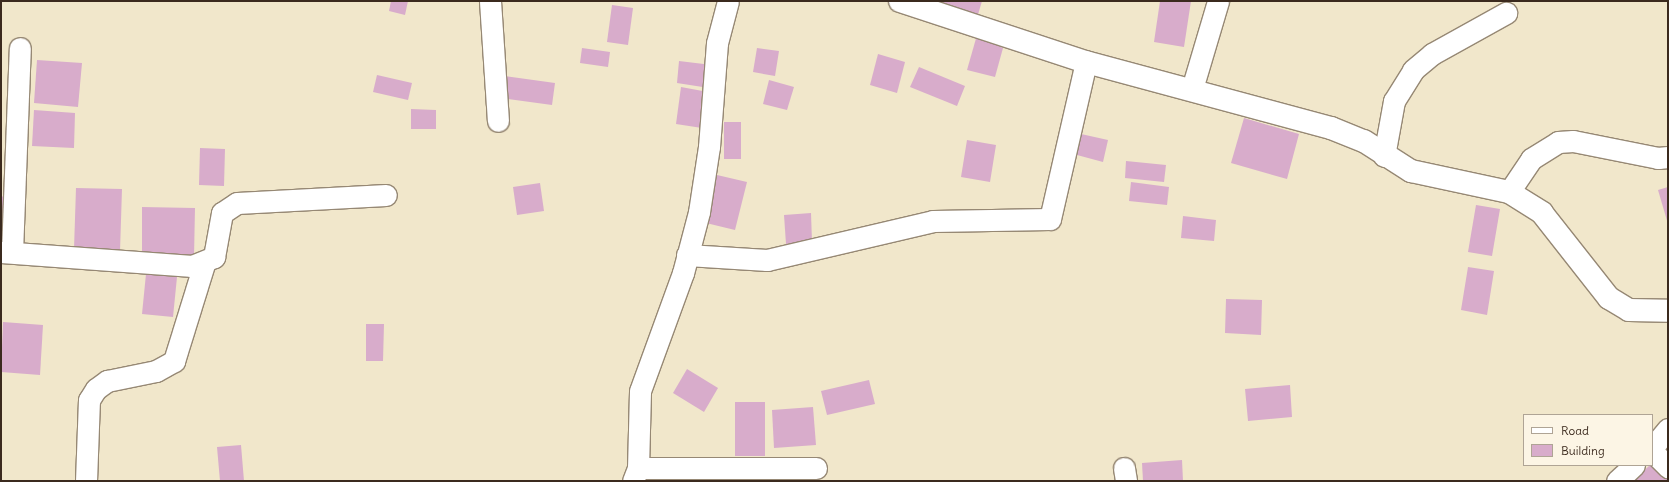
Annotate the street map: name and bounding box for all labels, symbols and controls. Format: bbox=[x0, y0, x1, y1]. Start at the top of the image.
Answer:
legend bbox=[1523, 414, 1653, 466]
text: Road bbox=[1561, 423, 1589, 438]
text: Building bbox=[1561, 443, 1605, 458]

